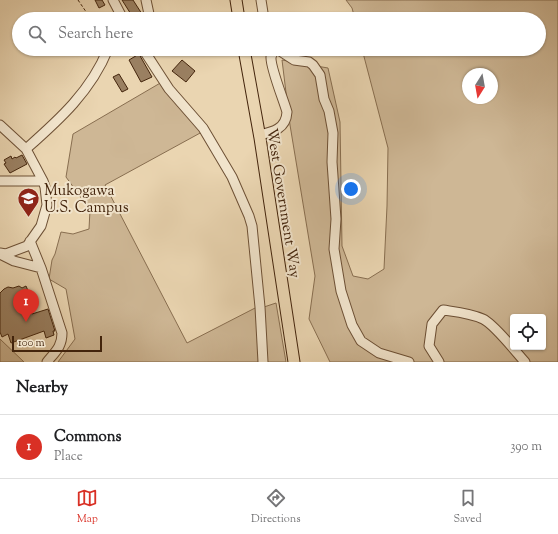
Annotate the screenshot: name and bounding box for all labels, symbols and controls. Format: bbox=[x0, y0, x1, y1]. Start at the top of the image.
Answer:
search box bbox=[12, 12, 546, 56]
icon: search bbox=[26, 23, 48, 45]
text: Search here bbox=[58, 24, 133, 45]
north arrow bbox=[462, 68, 498, 104]
street label: West Government Way bbox=[260, 127, 305, 280]
your location bbox=[341, 179, 361, 199]
place label: Mukogawa U.S. Campus bbox=[44, 181, 129, 219]
school or university icon: Mukogawa U.S. Campus bbox=[16, 186, 42, 219]
pin: 1 bbox=[13, 289, 39, 322]
map controls bbox=[510, 314, 546, 350]
button: locate bbox=[510, 314, 546, 350]
scale bar bbox=[12, 334, 102, 353]
text: 100 m bbox=[18, 335, 45, 351]
text: Nearby bbox=[16, 376, 68, 400]
text: Commons bbox=[54, 427, 122, 448]
text: 1 bbox=[27, 438, 31, 456]
text: 390 m bbox=[510, 438, 542, 456]
text: Place bbox=[54, 448, 83, 466]
tab: Map bbox=[76, 487, 98, 527]
tab: Directions bbox=[251, 487, 301, 527]
tab: Saved bbox=[453, 487, 482, 527]

